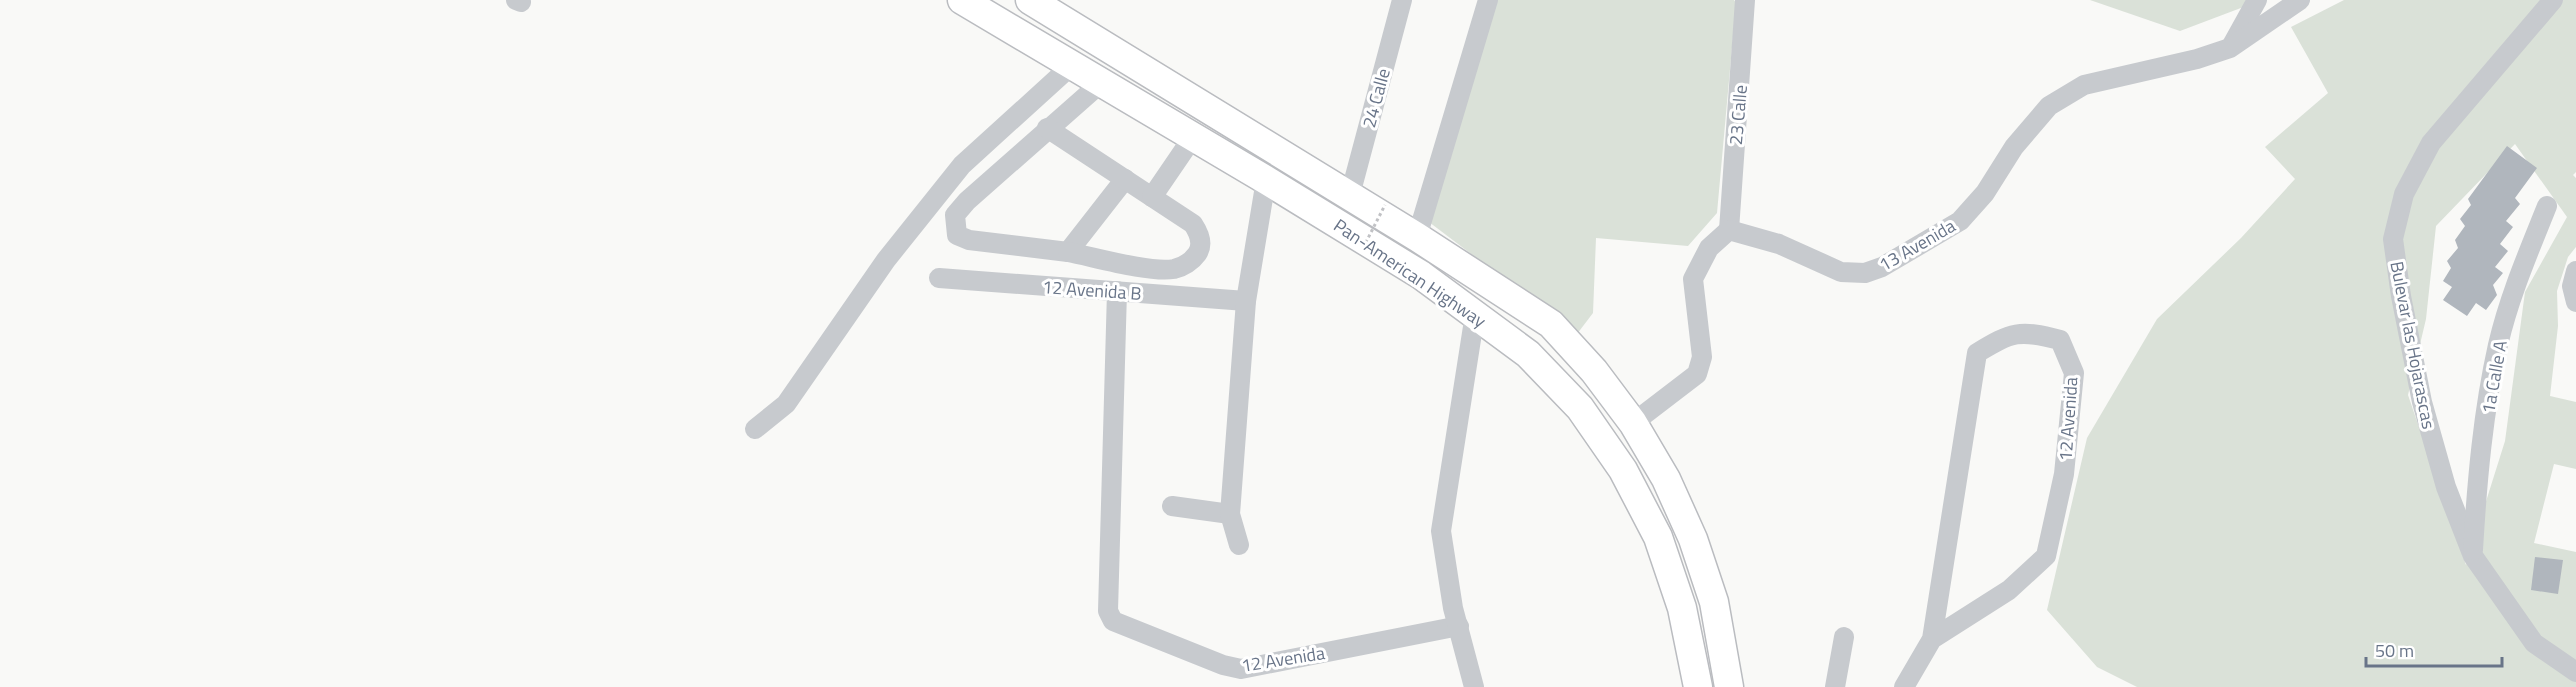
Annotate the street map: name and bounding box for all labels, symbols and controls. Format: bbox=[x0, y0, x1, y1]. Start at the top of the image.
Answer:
street label: 24 Calle bbox=[1355, 65, 1397, 131]
street label: 23 Calle bbox=[1722, 84, 1754, 146]
street label: Pan-American Highway bbox=[1328, 212, 1492, 334]
street label: 13 Avenida bbox=[1874, 212, 1960, 278]
street label: Bulevar las Hojarascas bbox=[2383, 259, 2443, 431]
street label: 12 Avenida B bbox=[1042, 273, 1142, 307]
street label: 1a Calle A bbox=[2474, 338, 2514, 416]
street label: 12 Avenida bbox=[2052, 376, 2084, 462]
scale bar bbox=[2366, 630, 2502, 668]
text: 50 m bbox=[2375, 637, 2414, 664]
street label: 12 Avenida bbox=[1239, 639, 1327, 679]

